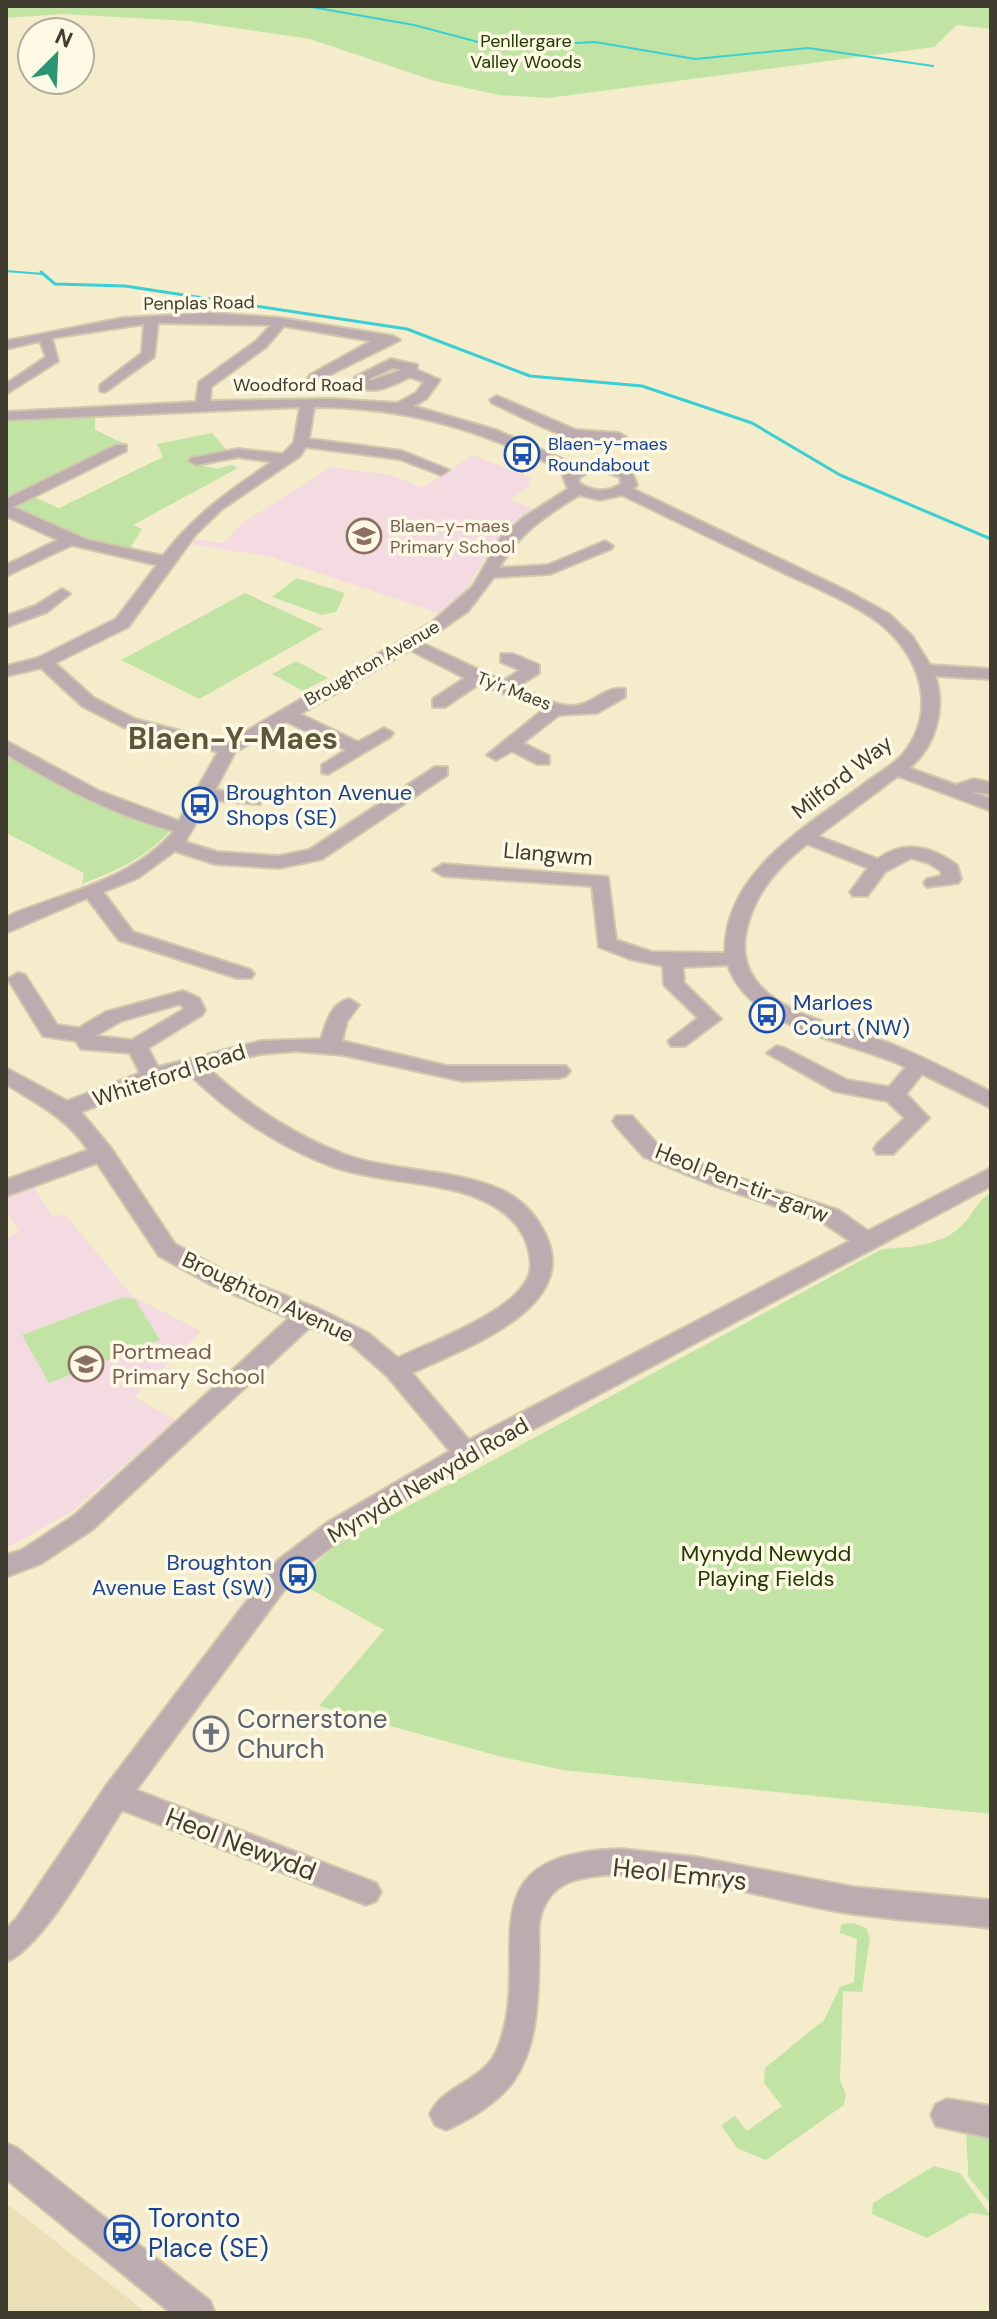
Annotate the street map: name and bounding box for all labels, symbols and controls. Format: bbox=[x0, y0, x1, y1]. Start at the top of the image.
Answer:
north arrow bbox=[16, 16, 96, 96]
text: N bbox=[51, 22, 77, 55]
park label: Penllergare Valley Woods bbox=[470, 29, 582, 74]
street label: Penplas Road bbox=[143, 290, 255, 316]
street label: Woodford Road bbox=[233, 373, 363, 397]
place label: Blaen-y-maes Roundabout bbox=[548, 432, 668, 477]
bus stop icon: Blaen-y-maes Roundabout bbox=[503, 435, 541, 473]
place label: Blaen-y-maes Primary School bbox=[390, 514, 515, 559]
school or university icon: Blaen-y-maes Primary School bbox=[345, 517, 383, 555]
street label: Broughton Avenue bbox=[300, 615, 444, 711]
street label: Ty'r Maes bbox=[473, 666, 555, 716]
district label: Blaen-Y-Maes bbox=[128, 719, 338, 758]
street label: Milford Way bbox=[786, 729, 898, 825]
place label: Broughton Avenue Shops (SE) bbox=[226, 778, 412, 832]
bus stop icon: Broughton Avenue Shops (SE) bbox=[181, 786, 219, 824]
street label: Llangwm bbox=[502, 836, 594, 872]
place label: Marloes Court (NW) bbox=[793, 988, 910, 1042]
bus stop icon: Marloes Court (NW) bbox=[748, 996, 786, 1034]
street label: Whiteford Road bbox=[89, 1037, 249, 1113]
street label: Heol Pen-tir-garw bbox=[651, 1137, 833, 1230]
street label: Broughton Avenue bbox=[178, 1245, 358, 1349]
place label: Portmead Primary School bbox=[112, 1337, 265, 1391]
school or university icon: Portmead Primary School bbox=[67, 1345, 105, 1383]
street label: Mynydd Newydd Road bbox=[322, 1411, 534, 1549]
park label: Mynydd Newydd Playing Fields bbox=[681, 1539, 851, 1593]
place label: Broughton Avenue East (SW) bbox=[92, 1548, 272, 1602]
bus stop icon: Broughton Avenue East (SW) bbox=[279, 1556, 317, 1594]
place label: Cornerstone Church bbox=[237, 1702, 387, 1766]
church icon: Cornerstone Church bbox=[192, 1715, 230, 1753]
street label: Heol Newydd bbox=[161, 1800, 321, 1888]
street label: Heol Emrys bbox=[611, 1850, 749, 1898]
place label: Toronto Place (SE) bbox=[148, 2201, 269, 2265]
bus stop icon: Toronto Place (SE) bbox=[103, 2214, 141, 2252]

